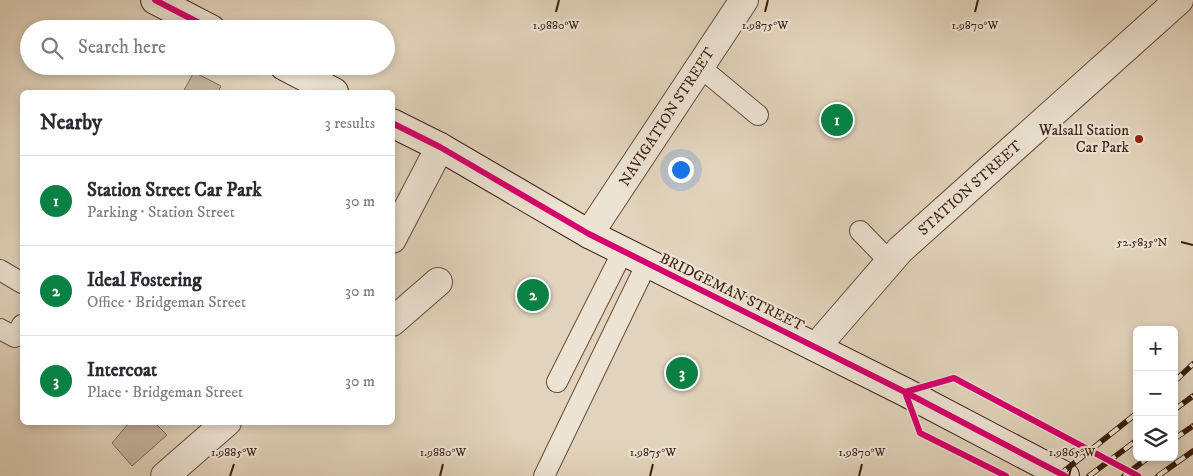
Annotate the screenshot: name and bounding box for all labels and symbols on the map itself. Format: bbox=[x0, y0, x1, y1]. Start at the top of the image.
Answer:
text: 1.9880°W bbox=[533, 18, 580, 33]
text: 1.9875°W bbox=[742, 18, 789, 33]
text: 1.9870°W bbox=[952, 18, 999, 33]
street label: NAVIGATION STREET bbox=[615, 44, 719, 190]
pin: 1 bbox=[821, 101, 853, 139]
place label: Walsall Station Car Park bbox=[1038, 121, 1130, 157]
marker: Walsall Station Car Park bbox=[1133, 133, 1145, 145]
street label: STATION STREET bbox=[914, 136, 1026, 240]
your location bbox=[668, 157, 694, 183]
text: 52.5835°N bbox=[1117, 235, 1168, 250]
street label: BRIDGEMAN STREET bbox=[657, 249, 808, 336]
pin: 2 bbox=[517, 276, 549, 314]
pin: 3 bbox=[666, 354, 698, 392]
text: 1.9885°W bbox=[211, 445, 258, 460]
text: 1.9880°W bbox=[420, 445, 467, 460]
text: 1.9875°W bbox=[630, 445, 677, 460]
text: 1.9870°W bbox=[839, 445, 886, 460]
text: 1.9865°W bbox=[1049, 445, 1096, 460]

